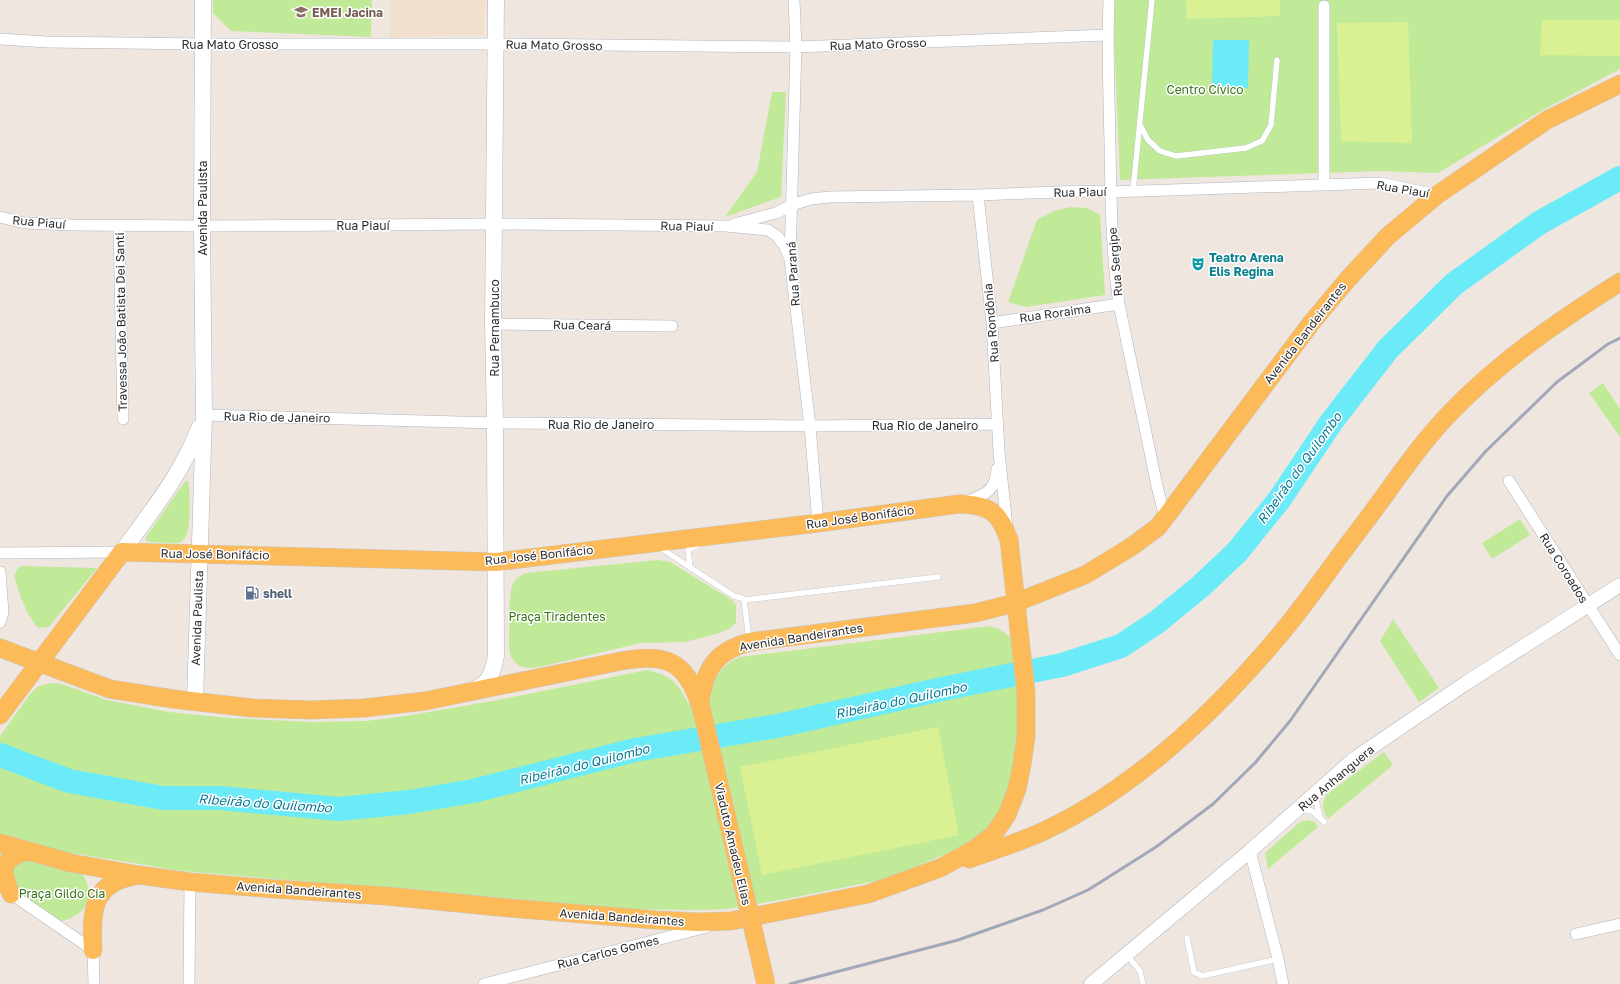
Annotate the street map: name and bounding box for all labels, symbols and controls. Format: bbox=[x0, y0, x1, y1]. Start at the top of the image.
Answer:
school or university icon: EMEI Jacina bbox=[293, 4, 309, 20]
place label: EMEI Jacina bbox=[312, 5, 383, 20]
street label: Rua Mato Grosso bbox=[829, 35, 927, 53]
street label: Rua Mato Grosso bbox=[181, 37, 279, 52]
street label: Rua Mato Grosso bbox=[505, 37, 603, 53]
park label: Centro Cívico bbox=[1167, 82, 1244, 97]
street label: Avenida Paulista bbox=[195, 160, 210, 256]
street label: Rua Piauí bbox=[1375, 177, 1431, 201]
street label: Rua Piauí bbox=[1053, 184, 1108, 200]
street label: Rua Piauí bbox=[12, 212, 67, 232]
street label: Rua Piauí bbox=[336, 218, 390, 233]
street label: Rua Piauí bbox=[660, 218, 715, 234]
street label: Rua Sergipe bbox=[1105, 227, 1125, 297]
street label: Travessa João Batista Dei Santi bbox=[112, 232, 130, 412]
street label: Rua Paraná bbox=[783, 241, 803, 307]
place label: Teatro Arena Elis Regina bbox=[1209, 250, 1284, 279]
theatre icon: Teatro Arena Elis Regina bbox=[1190, 256, 1206, 272]
street label: Rua Pernambuco bbox=[487, 279, 502, 377]
street label: Avenida Bandeirantes bbox=[1261, 279, 1349, 387]
street label: Rua Rondônia bbox=[980, 283, 1002, 363]
street label: Rua Roraima bbox=[1018, 301, 1092, 325]
street label: Rua Ceará bbox=[553, 317, 611, 333]
water label: Ribeirão do Quilombo bbox=[1253, 408, 1346, 527]
street label: Rua Rio de Janeiro bbox=[224, 409, 330, 425]
street label: Rua Rio de Janeiro bbox=[548, 417, 654, 432]
street label: Rua Rio de Janeiro bbox=[872, 418, 978, 433]
street label: Rua José Bonifácio bbox=[805, 502, 915, 532]
street label: Rua Coroados bbox=[1536, 530, 1592, 606]
street label: Rua José Bonifácio bbox=[484, 542, 594, 568]
street label: Rua José Bonifácio bbox=[160, 546, 270, 562]
street label: Avenida Paulista bbox=[188, 570, 206, 666]
fuel station icon: shell bbox=[244, 585, 260, 601]
place label: shell bbox=[263, 586, 292, 601]
park label: Praça Tiradentes bbox=[508, 609, 606, 624]
street label: Avenida Bandeirantes bbox=[738, 620, 864, 654]
water label: Ribeirão do Quilombo bbox=[834, 678, 969, 722]
water label: Ribeirão do Quilombo bbox=[517, 740, 652, 788]
street label: Rua Anhanguera bbox=[1295, 742, 1377, 814]
street label: Viaduto Amadeu Elias bbox=[712, 781, 754, 907]
water label: Ribeirão do Quilombo bbox=[198, 790, 334, 816]
street label: Avenida Bandeirantes bbox=[236, 878, 362, 902]
park label: Praça Gildo Cia bbox=[19, 886, 105, 901]
street label: Avenida Bandeirantes bbox=[559, 905, 685, 929]
street label: Rua Carlos Gomes bbox=[556, 932, 660, 972]

